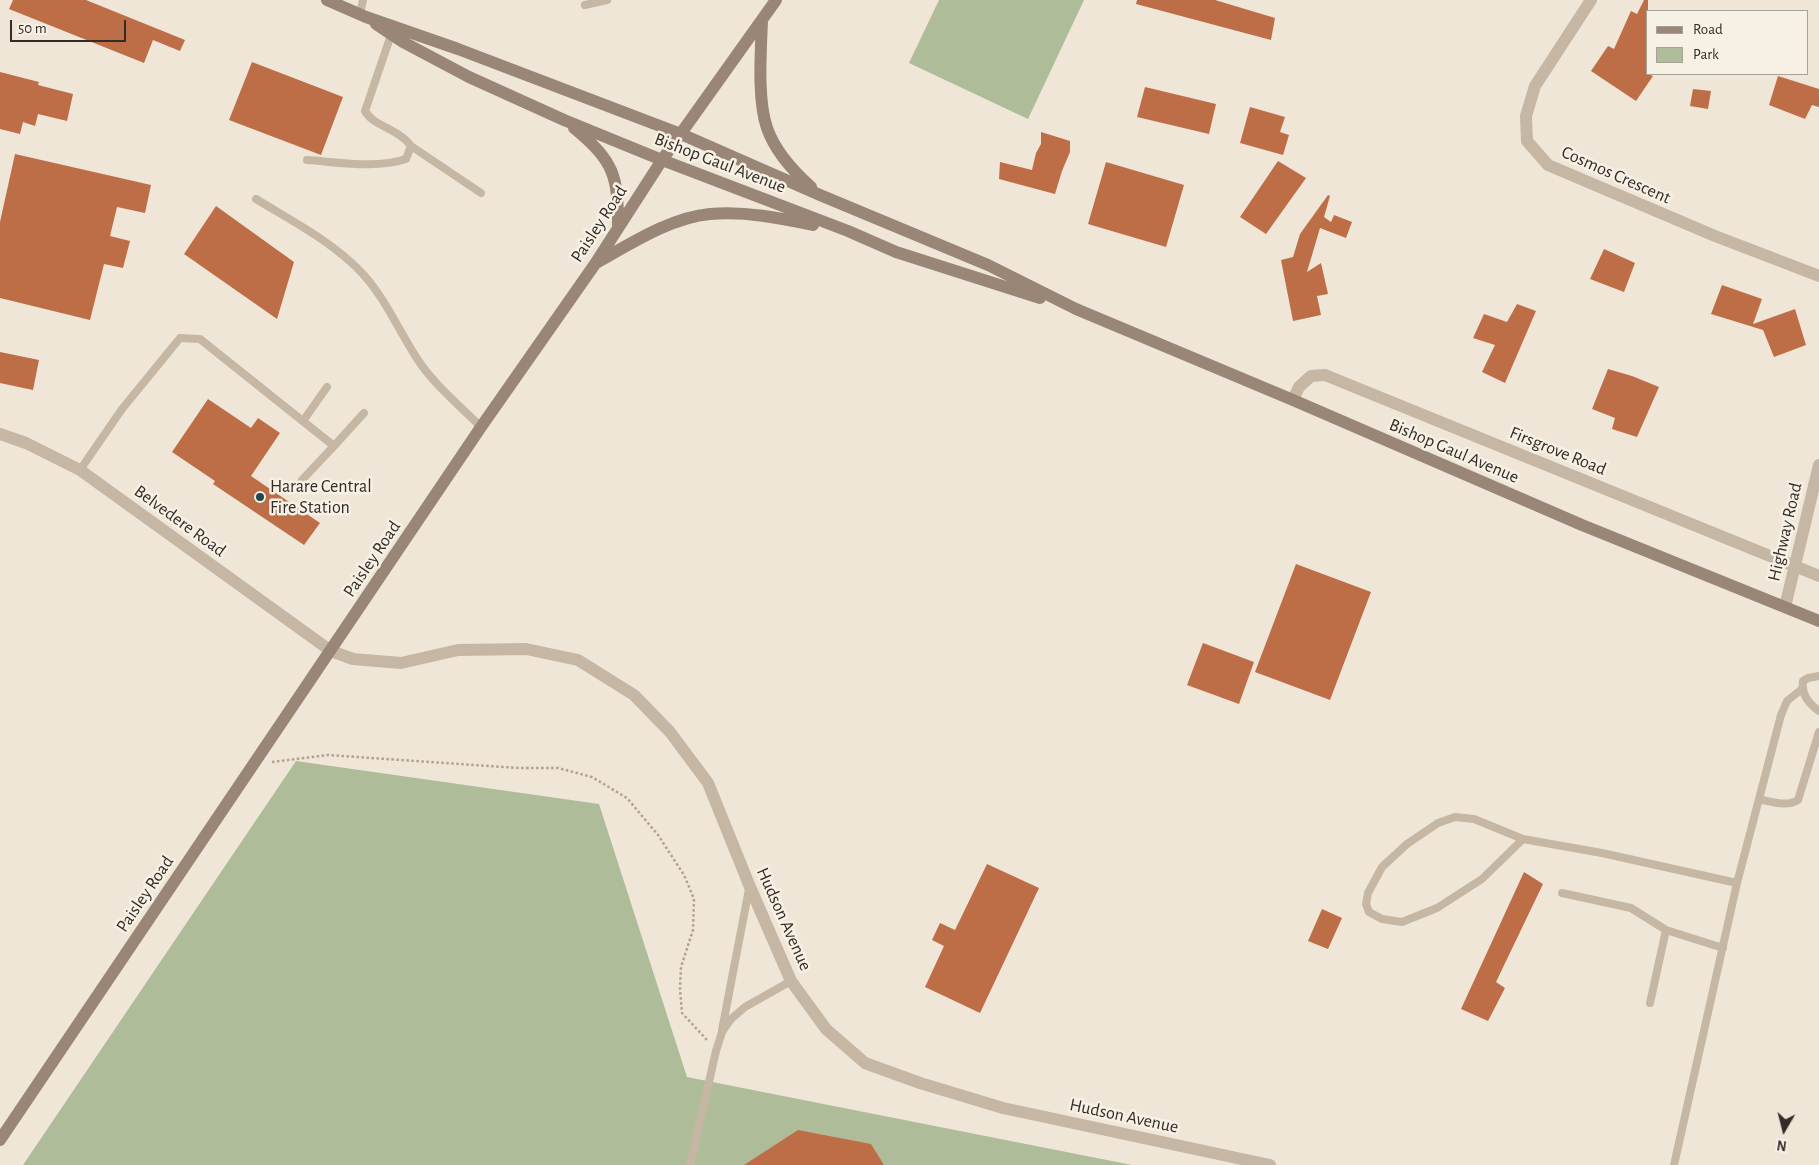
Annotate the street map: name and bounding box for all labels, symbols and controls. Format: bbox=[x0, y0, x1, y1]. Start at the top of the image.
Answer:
scale bar bbox=[12, 10, 129, 42]
legend bbox=[1646, 10, 1809, 75]
text: 50 m bbox=[18, 21, 47, 36]
text: Road bbox=[1693, 22, 1723, 37]
text: Park bbox=[1693, 47, 1719, 62]
street label: Bishop Gaul Avenue bbox=[651, 128, 789, 198]
street label: Cosmos Crescent bbox=[1558, 141, 1674, 209]
street label: Paisley Road bbox=[566, 181, 632, 267]
street label: Bishop Gaul Avenue bbox=[1386, 414, 1522, 488]
street label: Firsgrove Road bbox=[1507, 422, 1609, 480]
place label: Harare Central Fire Station bbox=[270, 476, 372, 518]
street label: Belvedere Road bbox=[130, 480, 230, 562]
street label: Highway Road bbox=[1763, 480, 1807, 584]
marker: Harare Central Fire Station bbox=[254, 491, 266, 503]
street label: Paisley Road bbox=[339, 517, 405, 601]
street label: Paisley Road bbox=[112, 852, 178, 936]
street label: Hudson Avenue bbox=[752, 864, 816, 974]
street label: Hudson Avenue bbox=[1068, 1094, 1180, 1138]
north arrow bbox=[1759, 1105, 1809, 1155]
text: N bbox=[1776, 1137, 1788, 1152]

